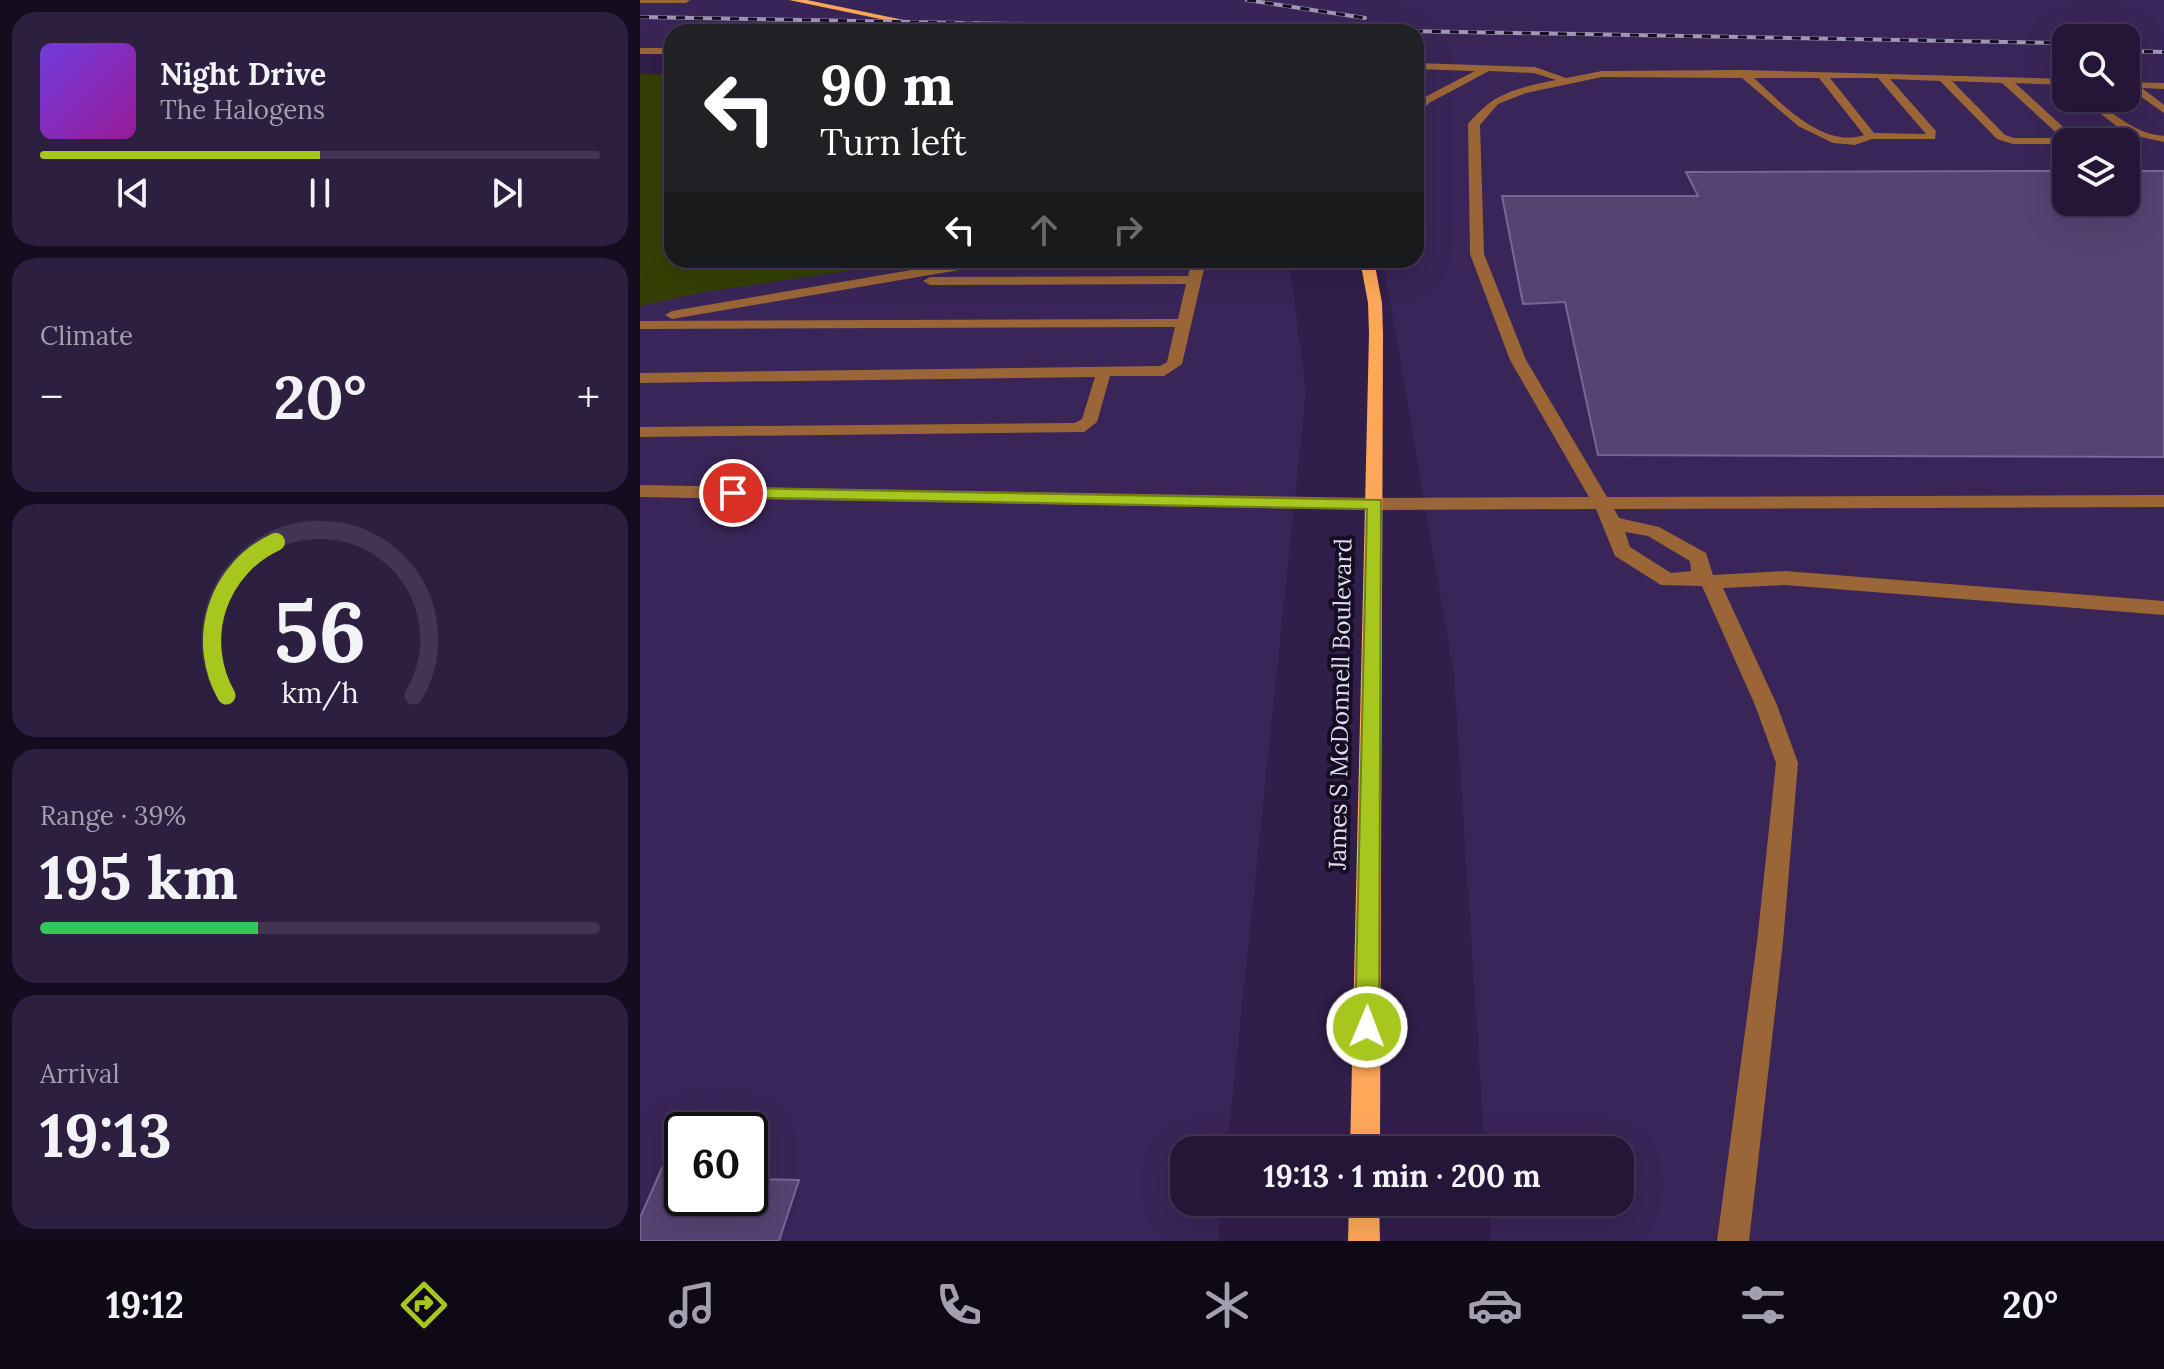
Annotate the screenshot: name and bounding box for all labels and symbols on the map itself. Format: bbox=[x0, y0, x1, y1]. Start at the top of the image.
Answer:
pin bbox=[699, 459, 767, 527]
street label: James S McDonnell Boulevard bbox=[1322, 538, 1358, 871]
position arrow bbox=[1325, 985, 1409, 1069]
speed limit sign: 60 bbox=[664, 1112, 768, 1216]

